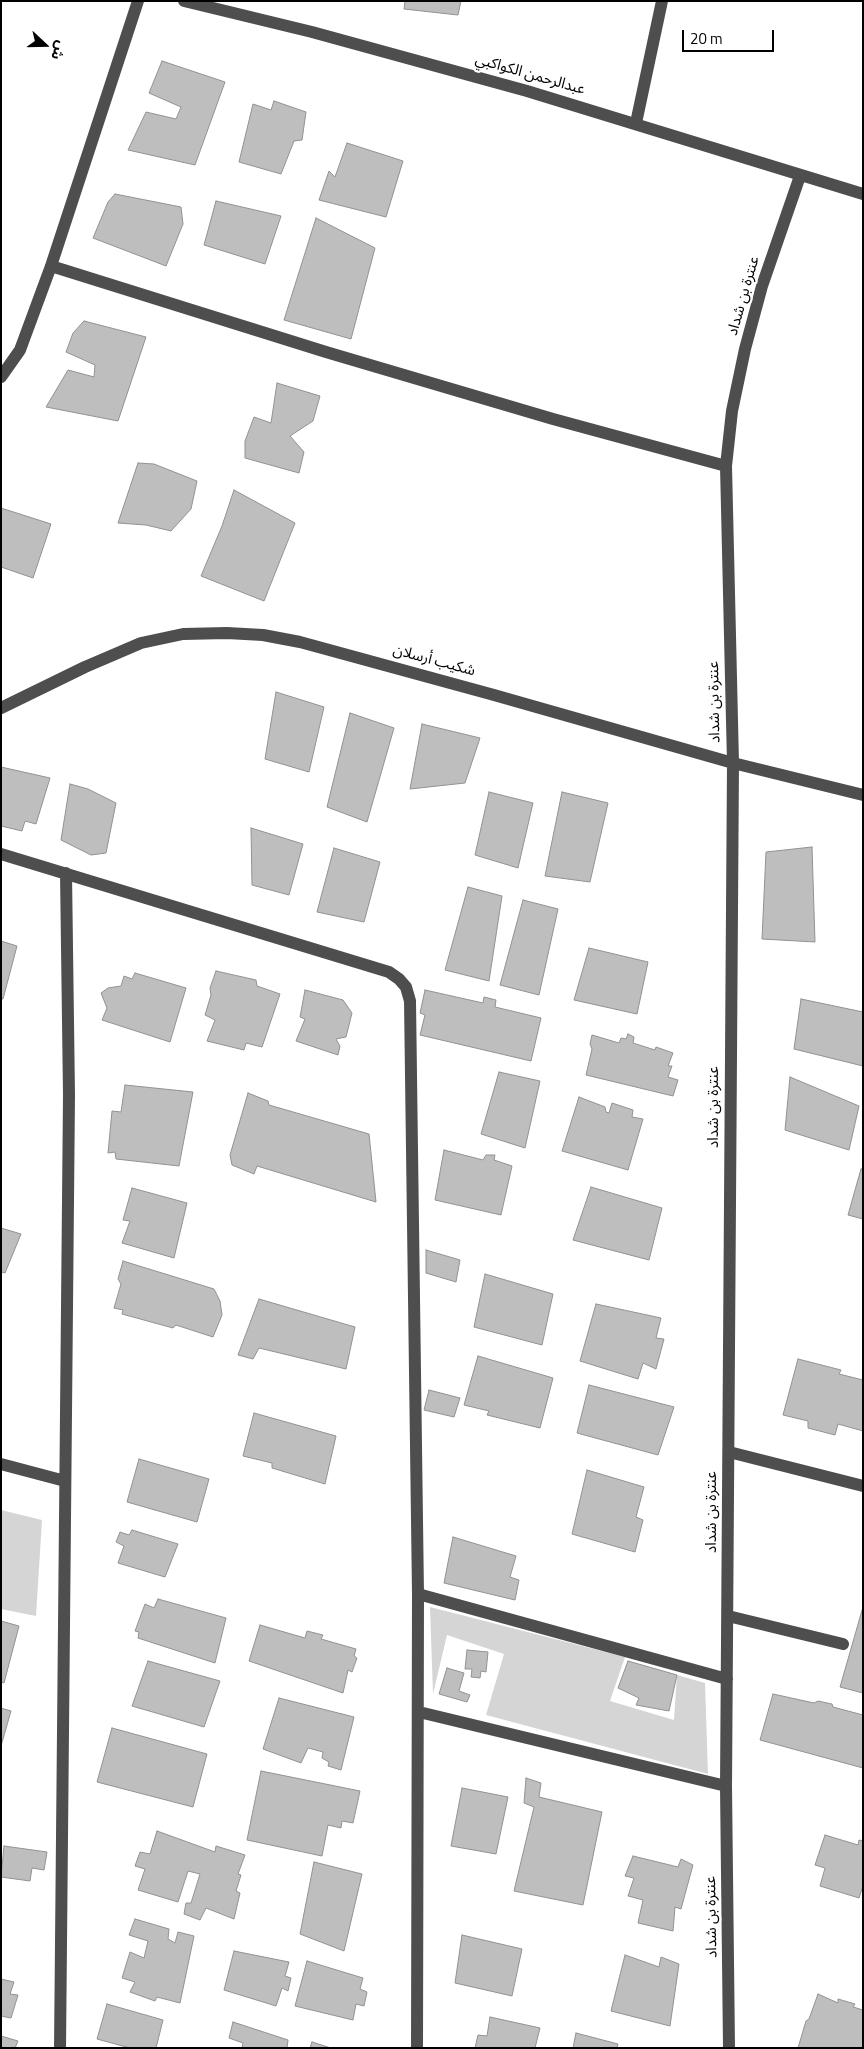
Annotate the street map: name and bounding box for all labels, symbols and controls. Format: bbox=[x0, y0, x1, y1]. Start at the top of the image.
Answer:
north arrow bbox=[20, 20, 70, 70]
scale bar bbox=[684, 20, 776, 52]
text: 20 m bbox=[690, 27, 723, 50]
text: ش bbox=[46, 38, 73, 63]
street label: عبدالرحمن الكواكبي bbox=[473, 51, 587, 99]
street label: عنترة بن شداد bbox=[724, 254, 764, 338]
street label: شكيب أرسلان bbox=[391, 641, 477, 681]
street label: عنترة بن شداد bbox=[705, 661, 725, 743]
street label: عنترة بن شداد bbox=[705, 1066, 723, 1148]
street label: عنترة بن شداد bbox=[703, 1471, 721, 1553]
street label: عنترة بن شداد bbox=[702, 1876, 722, 1958]

